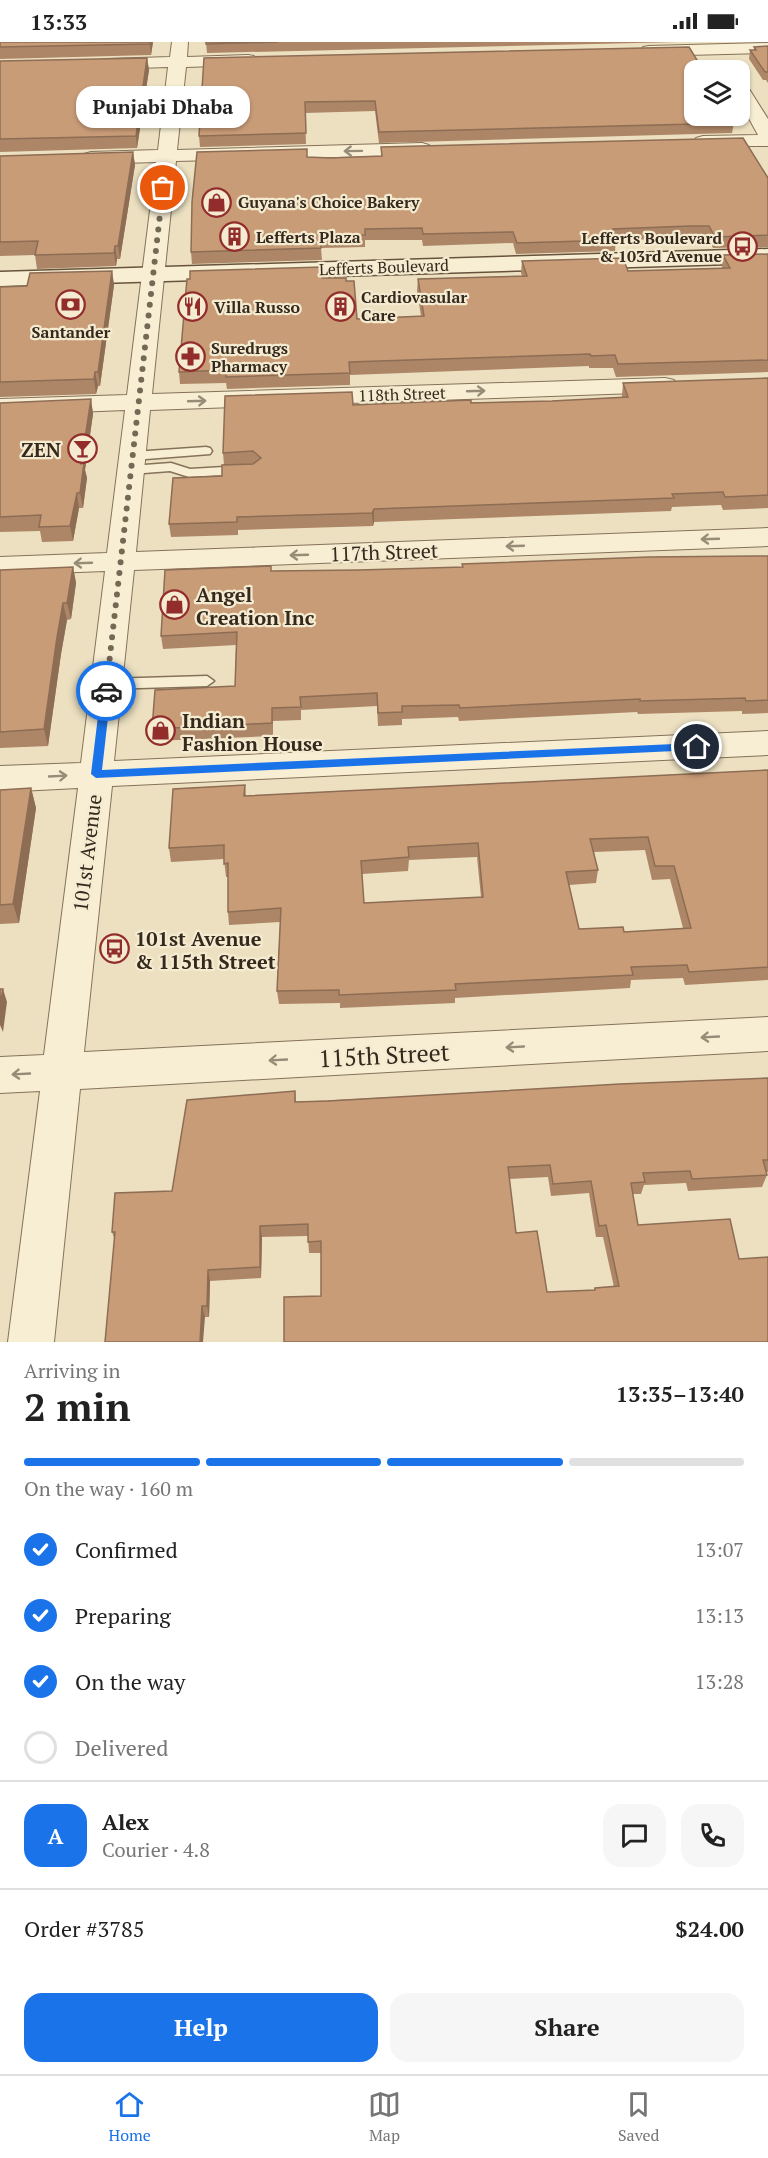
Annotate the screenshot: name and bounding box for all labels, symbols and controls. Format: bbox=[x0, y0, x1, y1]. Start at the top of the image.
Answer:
text: 13:33 bbox=[30, 7, 87, 36]
map controls bbox=[684, 60, 750, 126]
button: layers bbox=[684, 60, 750, 126]
callout: Punjabi Dhaba bbox=[76, 86, 250, 128]
text: Punjabi Dhaba bbox=[93, 93, 233, 120]
one-way arrow bbox=[343, 146, 363, 157]
pin bbox=[137, 162, 188, 213]
icon: bag bbox=[146, 171, 179, 204]
shop icon: Guyana's Choice Bakery bbox=[201, 186, 233, 218]
place label: Guyana's Choice Bakery bbox=[238, 191, 420, 213]
building icon: Lefferts Plaza bbox=[219, 221, 251, 253]
place label: Lefferts Plaza bbox=[256, 226, 361, 248]
place label: Lefferts Boulevard & 103rd Avenue bbox=[582, 227, 722, 267]
bus stop icon: Lefferts Boulevard & 103rd Avenue bbox=[727, 231, 759, 263]
street label: Lefferts Boulevard bbox=[319, 254, 450, 280]
place label: Cardiovasular Care bbox=[361, 286, 467, 326]
bank icon: Santander bbox=[55, 288, 87, 320]
building icon: Cardiovasular Care bbox=[324, 290, 356, 322]
restaurant icon: Villa Russo bbox=[177, 291, 209, 323]
place label: Villa Russo bbox=[214, 296, 300, 318]
place label: Santander bbox=[32, 321, 111, 343]
place label: Suredrugs Pharmacy bbox=[211, 337, 288, 377]
pharmacy icon: Suredrugs Pharmacy bbox=[174, 341, 206, 373]
street label: 118th Street bbox=[358, 381, 446, 407]
one-way arrow bbox=[465, 386, 485, 397]
one-way arrow bbox=[187, 395, 207, 406]
bar icon: ZEN bbox=[66, 433, 98, 465]
place label: ZEN bbox=[21, 436, 61, 463]
one-way arrow bbox=[700, 533, 720, 545]
street label: 117th Street bbox=[329, 537, 439, 567]
one-way arrow bbox=[505, 541, 525, 552]
one-way arrow bbox=[289, 549, 309, 560]
one-way arrow bbox=[74, 558, 94, 569]
place label: Angel Creation Inc bbox=[196, 581, 315, 631]
shop icon: Angel Creation Inc bbox=[159, 589, 191, 621]
courier bbox=[76, 661, 136, 721]
icon: car bbox=[90, 675, 123, 708]
place label: Indian Fashion House bbox=[182, 707, 323, 757]
shop icon: Indian Fashion House bbox=[145, 715, 177, 747]
pin bbox=[671, 721, 722, 772]
icon: home bbox=[680, 730, 713, 763]
one-way arrow bbox=[48, 770, 68, 781]
street label: 101st Avenue bbox=[66, 793, 108, 913]
place label: 101st Avenue & 115th Street bbox=[135, 925, 276, 975]
bus stop icon: 101st Avenue & 115th Street bbox=[98, 933, 130, 965]
one-way arrow bbox=[700, 1031, 720, 1042]
street label: 115th Street bbox=[318, 1036, 450, 1074]
one-way arrow bbox=[505, 1042, 525, 1053]
one-way arrow bbox=[269, 1055, 289, 1066]
one-way arrow bbox=[11, 1068, 31, 1079]
text: Arriving in bbox=[24, 1357, 120, 1384]
text: 13:35–13:40 bbox=[616, 1379, 744, 1408]
text: 2 min bbox=[24, 1380, 131, 1432]
text: On the way · 160 m bbox=[24, 1475, 193, 1502]
icon: check bbox=[24, 1533, 57, 1566]
text: Confirmed bbox=[75, 1535, 178, 1564]
text: 13:07 bbox=[695, 1536, 744, 1563]
icon: check bbox=[24, 1599, 57, 1632]
text: Preparing bbox=[75, 1601, 171, 1630]
text: 13:13 bbox=[695, 1602, 744, 1629]
icon: check bbox=[24, 1665, 57, 1698]
text: On the way bbox=[75, 1667, 185, 1696]
text: 13:28 bbox=[695, 1668, 744, 1695]
text: Delivered bbox=[75, 1733, 168, 1762]
button: chat bbox=[603, 1804, 666, 1867]
button: phone bbox=[681, 1804, 744, 1867]
text: Alex bbox=[102, 1807, 149, 1836]
text: A bbox=[47, 1821, 64, 1850]
text: Courier · 4.8 bbox=[102, 1836, 210, 1863]
text: Order #3785 bbox=[24, 1914, 144, 1943]
text: $24.00 bbox=[675, 1914, 744, 1943]
button: Help bbox=[24, 1993, 378, 2062]
button: Share bbox=[390, 1993, 744, 2062]
tab: Home bbox=[109, 2088, 151, 2146]
tab: Map bbox=[368, 2088, 401, 2146]
tab: Saved bbox=[618, 2088, 659, 2146]

